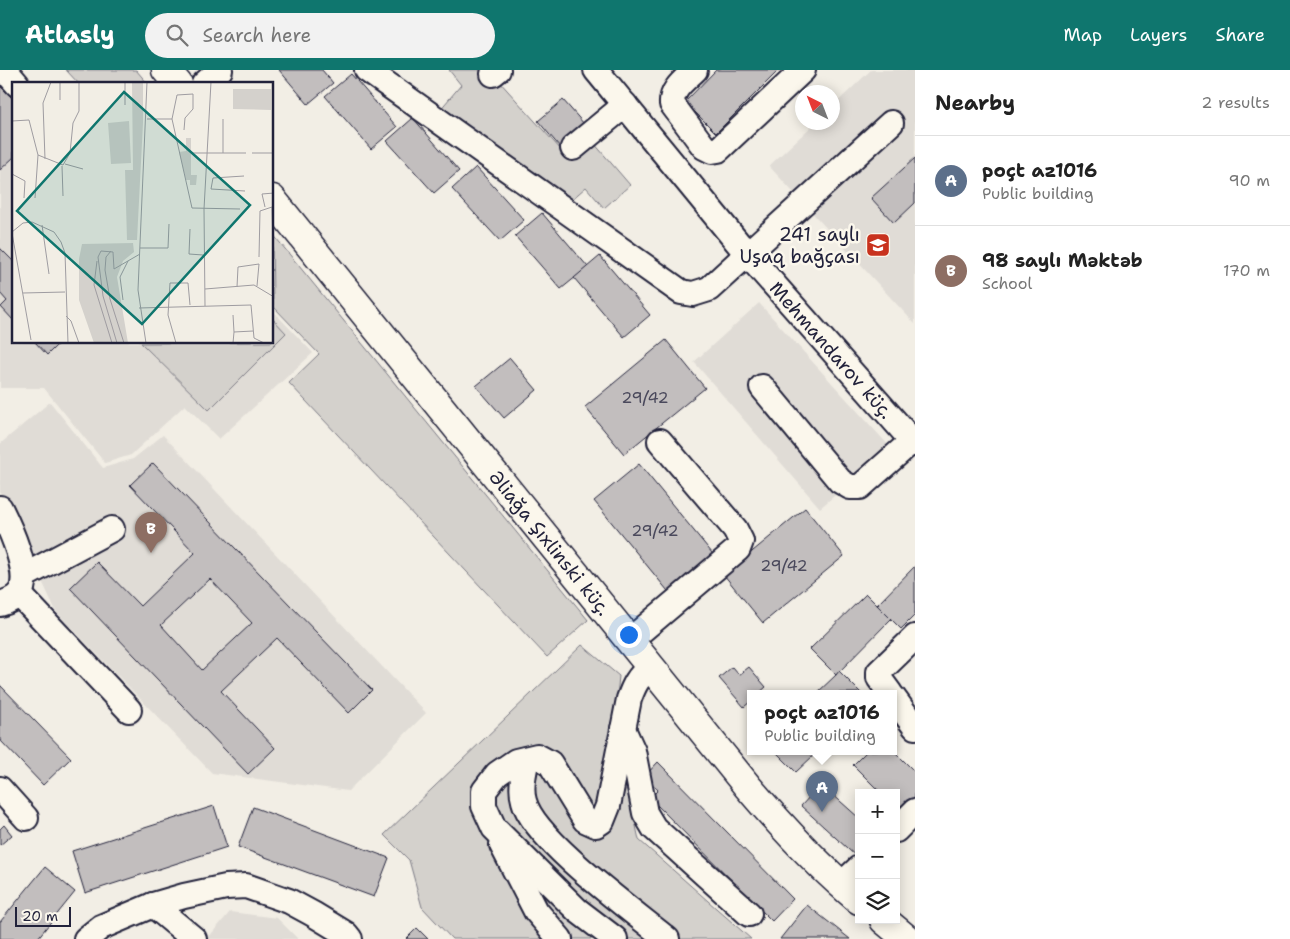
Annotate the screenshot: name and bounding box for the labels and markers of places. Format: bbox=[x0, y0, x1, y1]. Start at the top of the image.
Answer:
place label: 241 saylı Uşaq bağçası bbox=[740, 222, 860, 269]
school or university icon: 241 saylı Uşaq bağçası bbox=[865, 232, 891, 258]
pin: B bbox=[135, 512, 167, 553]
pin: A bbox=[806, 771, 838, 812]

